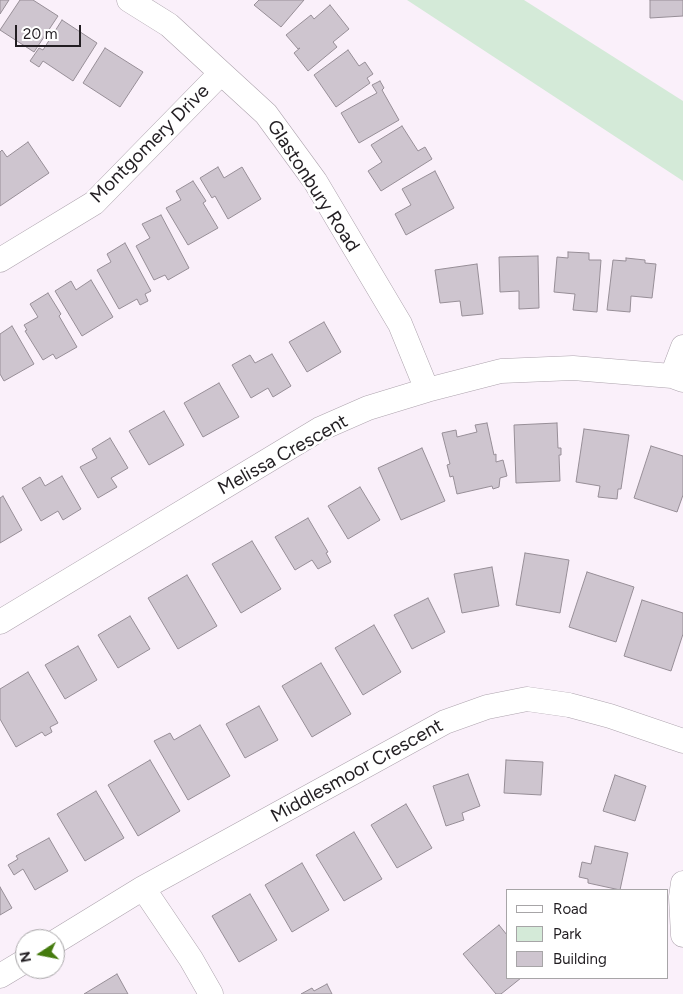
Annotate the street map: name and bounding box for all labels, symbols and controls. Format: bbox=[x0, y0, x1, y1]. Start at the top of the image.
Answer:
scale bar bbox=[18, 15, 84, 47]
text: 20 m bbox=[23, 25, 57, 43]
street label: Montgomery Drive bbox=[86, 80, 214, 208]
street label: Glastonbury Road bbox=[262, 116, 364, 256]
street label: Melissa Crescent bbox=[214, 410, 352, 500]
street label: Middlesmoor Crescent bbox=[267, 714, 447, 828]
legend bbox=[506, 889, 668, 979]
text: Road bbox=[553, 900, 588, 918]
text: Park bbox=[553, 925, 582, 943]
north arrow bbox=[15, 929, 65, 979]
text: N bbox=[16, 950, 35, 964]
text: Building bbox=[553, 950, 607, 968]

